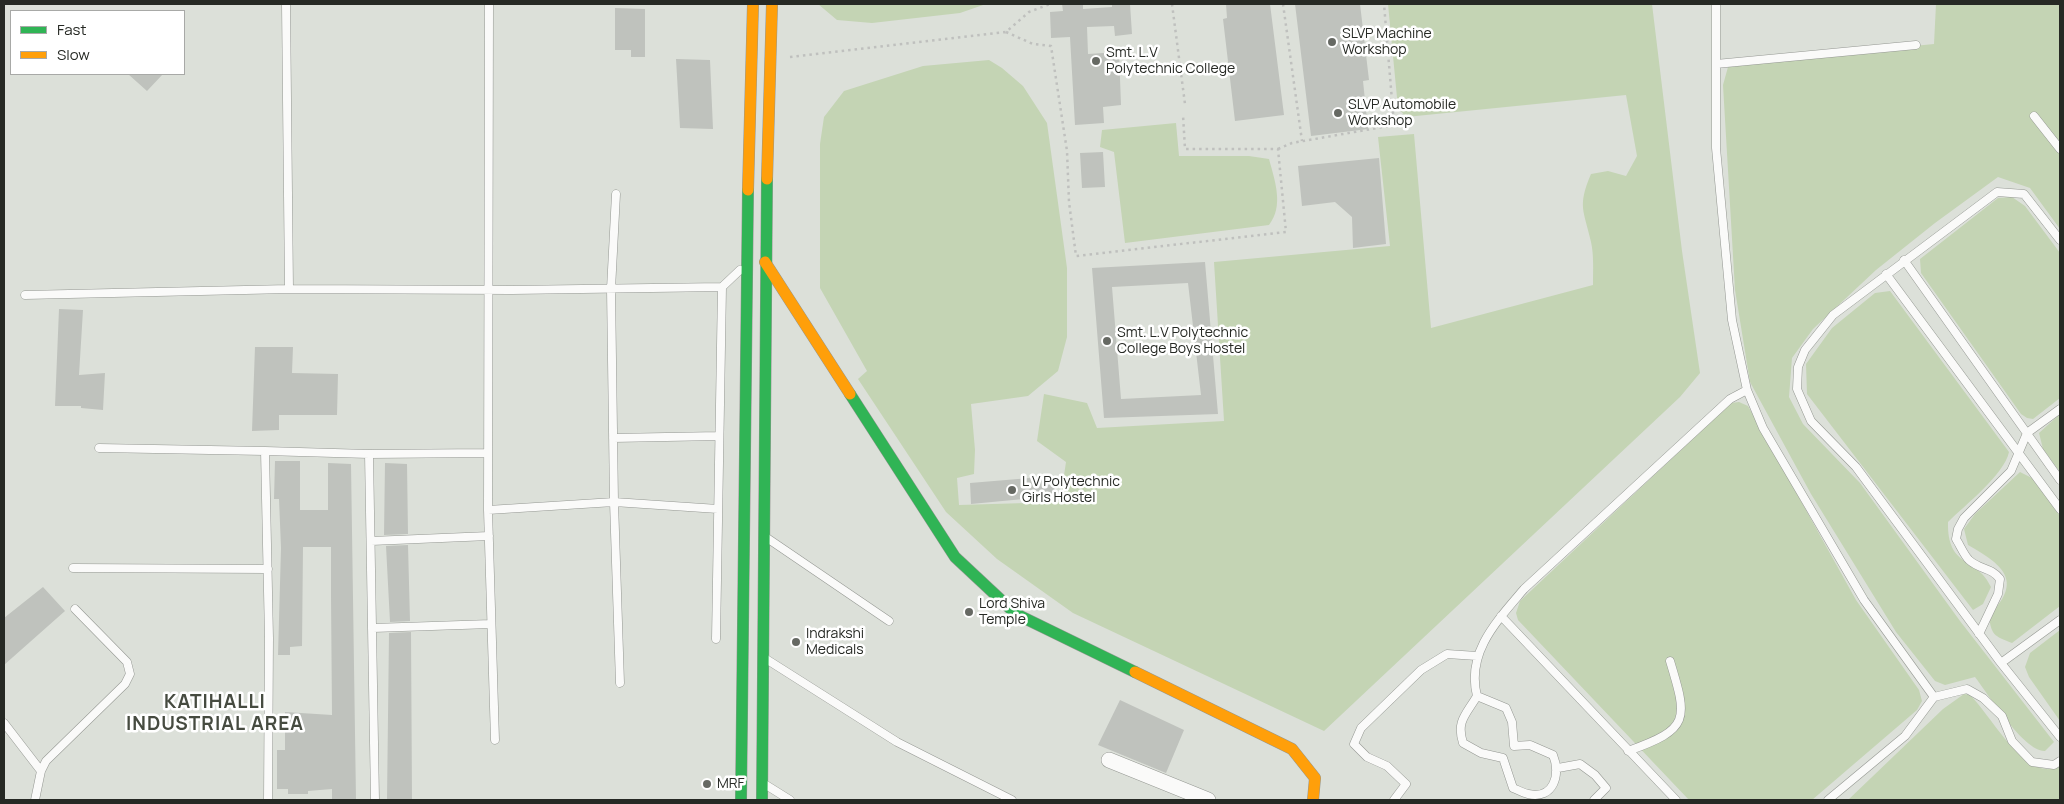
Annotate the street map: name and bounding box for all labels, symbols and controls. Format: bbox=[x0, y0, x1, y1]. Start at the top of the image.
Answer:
legend bbox=[10, 10, 185, 75]
text: Fast bbox=[57, 19, 86, 40]
place label: SLVP Machine Workshop bbox=[1342, 26, 1432, 58]
marker: SLVP Machine Workshop bbox=[1326, 36, 1338, 48]
text: Slow bbox=[57, 44, 90, 65]
place label: Smt. L.V Polytechnic College bbox=[1106, 45, 1235, 78]
marker: Smt. L.V Polytechnic College bbox=[1090, 55, 1102, 67]
place label: SLVP Automobile Workshop bbox=[1348, 97, 1456, 130]
marker: SLVP Automobile Workshop bbox=[1332, 107, 1344, 119]
place label: Smt. L.V Polytechnic College Boys Hostel bbox=[1117, 325, 1248, 358]
marker: Smt. L.V Polytechnic College Boys Hostel bbox=[1101, 335, 1113, 347]
place label: L V Polytechnic Girls Hostel bbox=[1022, 474, 1120, 507]
marker: L V Polytechnic Girls Hostel bbox=[1006, 484, 1018, 496]
place label: Lord Shiva Temple bbox=[979, 596, 1045, 628]
marker: Lord Shiva Temple bbox=[963, 606, 975, 618]
place label: Indrakshi Medicals bbox=[806, 626, 864, 658]
marker: Indrakshi Medicals bbox=[790, 636, 802, 648]
district label: KATIHALLI INDUSTRIAL AREA bbox=[124, 692, 306, 736]
place label: MRF bbox=[717, 776, 745, 792]
marker: MRF bbox=[701, 778, 713, 790]

